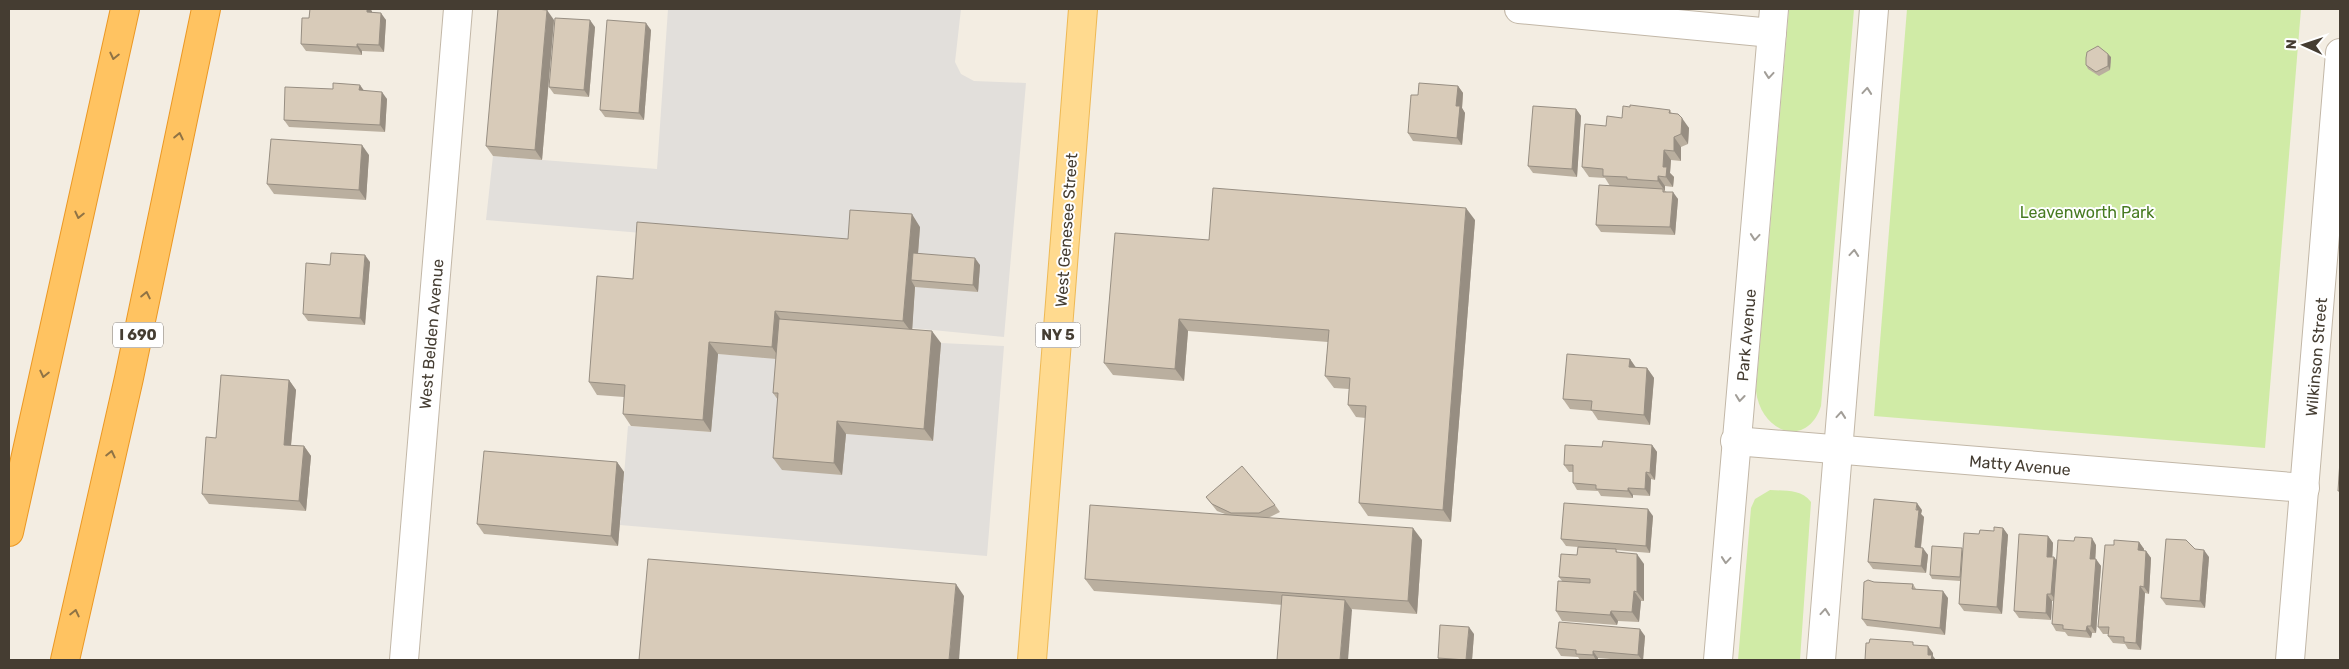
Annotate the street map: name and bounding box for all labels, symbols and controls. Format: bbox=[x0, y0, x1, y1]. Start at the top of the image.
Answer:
north arrow bbox=[2279, 20, 2329, 70]
text: N bbox=[2283, 39, 2300, 50]
one-way arrow bbox=[109, 52, 120, 61]
one-way arrow bbox=[1763, 71, 1774, 79]
one-way arrow bbox=[1861, 87, 1872, 95]
one-way arrow bbox=[173, 132, 184, 141]
street label: West Genesee Street bbox=[1052, 152, 1081, 308]
park label: Leavenworth Park bbox=[2020, 203, 2155, 222]
one-way arrow bbox=[74, 211, 85, 219]
one-way arrow bbox=[1750, 233, 1761, 241]
one-way arrow bbox=[1849, 249, 1860, 257]
street label: West Belden Avenue bbox=[415, 258, 448, 410]
street label: Park Avenue bbox=[1733, 288, 1760, 382]
one-way arrow bbox=[140, 291, 151, 300]
street label: Wilkinson Street bbox=[2302, 297, 2331, 417]
road number: I 690 bbox=[113, 322, 163, 348]
road number: NY 5 bbox=[1036, 322, 1080, 348]
one-way arrow bbox=[39, 369, 50, 378]
one-way arrow bbox=[1735, 395, 1746, 403]
one-way arrow bbox=[1836, 411, 1847, 419]
one-way arrow bbox=[105, 450, 116, 459]
street label: Matty Avenue bbox=[1968, 452, 2072, 479]
one-way arrow bbox=[1721, 557, 1732, 565]
one-way arrow bbox=[1819, 607, 1830, 615]
one-way arrow bbox=[69, 608, 80, 617]

